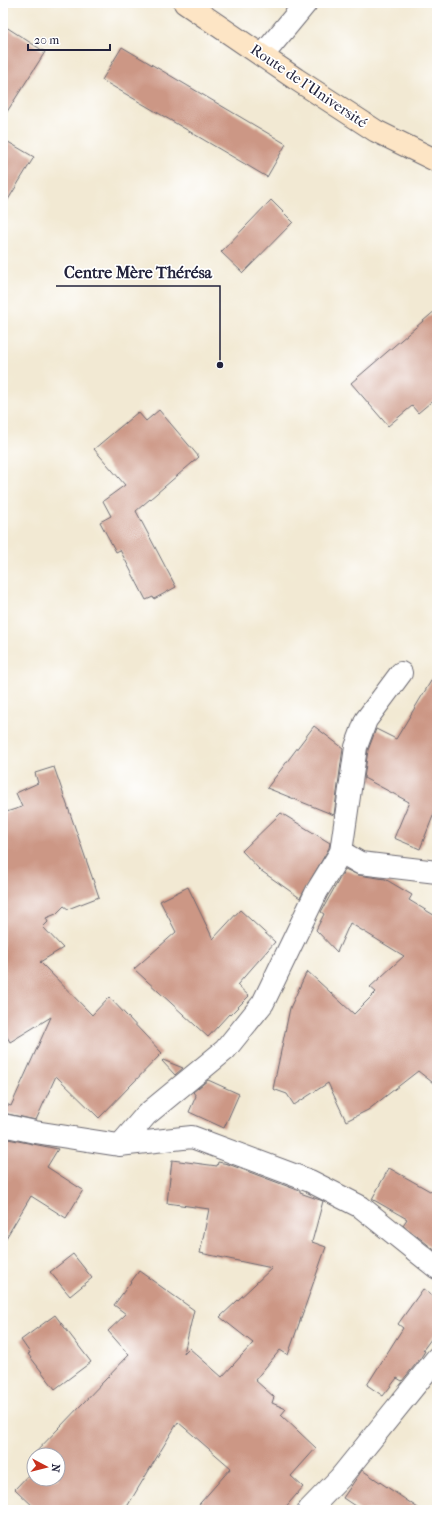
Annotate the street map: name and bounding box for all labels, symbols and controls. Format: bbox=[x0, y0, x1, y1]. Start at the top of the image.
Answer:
scale bar bbox=[28, 26, 110, 52]
text: 20 m bbox=[34, 33, 59, 47]
street label: Route de l'Université bbox=[247, 40, 371, 132]
callout: Centre Mère Thérésa bbox=[56, 258, 220, 286]
text: Centre Mère Thérésa bbox=[64, 263, 213, 282]
north arrow bbox=[26, 1447, 66, 1487]
text: N bbox=[48, 1463, 62, 1474]

